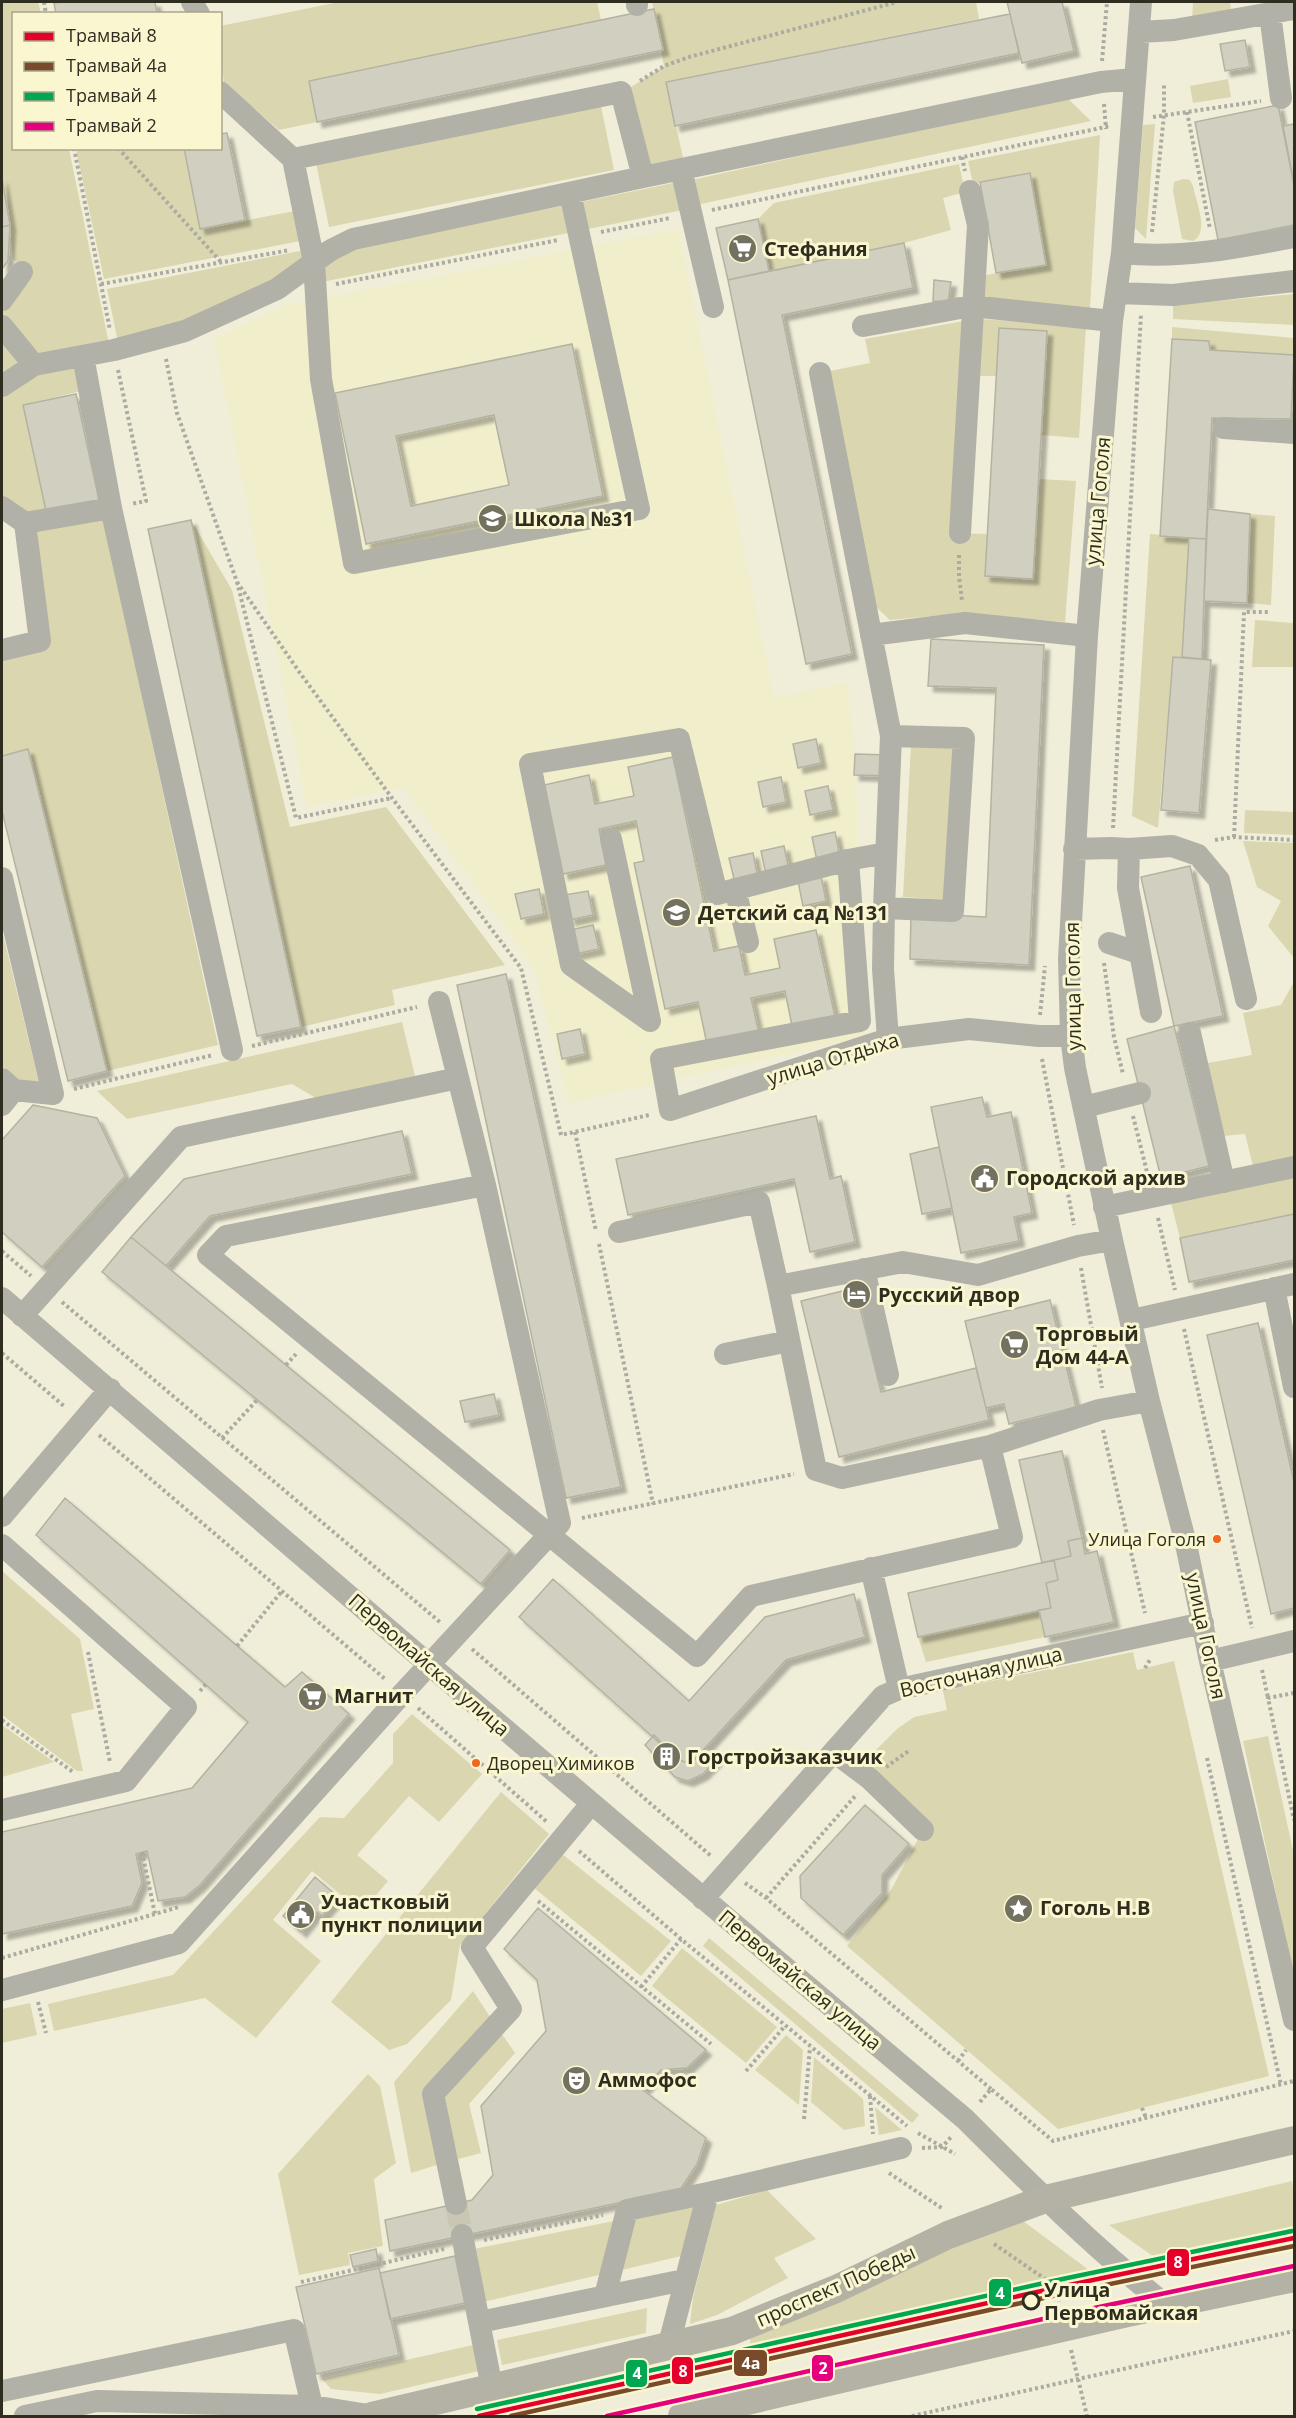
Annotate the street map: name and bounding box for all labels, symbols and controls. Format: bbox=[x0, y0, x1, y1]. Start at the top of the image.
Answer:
legend bbox=[12, 12, 222, 150]
text: Трамвай 8 bbox=[66, 23, 157, 47]
text: Трамвай 4а bbox=[66, 53, 167, 77]
text: Трамвай 4 bbox=[66, 83, 157, 107]
text: Трамвай 2 bbox=[66, 113, 157, 137]
supermarket icon: Стефания bbox=[727, 233, 759, 265]
place label: Стефания bbox=[764, 235, 868, 262]
street label: улица Гоголя bbox=[1078, 436, 1117, 566]
school or university icon: Школа №31 bbox=[477, 503, 509, 535]
place label: Школа №31 bbox=[514, 505, 634, 532]
school or university icon: Детский сад №131 bbox=[661, 897, 693, 929]
place label: Детский сад №131 bbox=[698, 899, 889, 926]
street label: улица Гоголя bbox=[1058, 921, 1087, 1051]
street label: улица Отдыха bbox=[764, 1026, 902, 1091]
public building icon: Городской архив bbox=[969, 1162, 1001, 1194]
place label: Городской архив bbox=[1006, 1164, 1186, 1191]
hotel icon: Русский двор bbox=[841, 1279, 873, 1311]
place label: Русский двор bbox=[878, 1281, 1020, 1308]
place label: Торговый Дом 44-А bbox=[1036, 1320, 1139, 1370]
supermarket icon: Торговый Дом 44-А bbox=[999, 1329, 1031, 1361]
place label: Улица Гоголя bbox=[1088, 1527, 1206, 1551]
marker: Улица Гоголя bbox=[1211, 1533, 1223, 1545]
street label: улица Гоголя bbox=[1180, 1570, 1233, 1702]
street label: Первомайская улица bbox=[343, 1587, 516, 1742]
street label: Восточная улица bbox=[897, 1640, 1065, 1703]
supermarket icon: Магнит bbox=[297, 1680, 329, 1712]
place label: Магнит bbox=[334, 1682, 413, 1709]
building icon: Горстройзаказчик bbox=[650, 1741, 682, 1773]
place label: Горстройзаказчик bbox=[687, 1743, 883, 1770]
place label: Дворец Химиков bbox=[487, 1751, 635, 1775]
marker: Дворец Химиков bbox=[470, 1757, 482, 1769]
place label: Участковый пункт полиции bbox=[321, 1888, 483, 1938]
place icon: Гоголь Н.В bbox=[1003, 1892, 1035, 1924]
place label: Гоголь Н.В bbox=[1040, 1894, 1150, 1921]
public building icon: Участковый пункт полиции bbox=[284, 1898, 316, 1930]
street label: Первомайская улица bbox=[713, 1903, 888, 2056]
theatre icon: Аммофос bbox=[561, 2064, 593, 2096]
place label: Аммофос bbox=[598, 2066, 697, 2093]
street label: проспект Победы bbox=[752, 2238, 920, 2333]
line badge: 8 bbox=[1166, 2248, 1190, 2277]
text: 8 bbox=[1173, 2251, 1183, 2273]
place label: Улица Первомайская bbox=[1044, 2276, 1198, 2326]
line badge: 4 bbox=[988, 2278, 1012, 2307]
text: 4 bbox=[995, 2282, 1005, 2304]
marker: Улица Первомайская bbox=[1022, 2292, 1040, 2310]
line badge: 4а bbox=[733, 2349, 768, 2377]
text: 4а bbox=[742, 2352, 760, 2374]
line badge: 2 bbox=[811, 2354, 834, 2382]
line badge: 8 bbox=[671, 2356, 694, 2385]
text: 2 bbox=[818, 2357, 828, 2379]
line badge: 4 bbox=[625, 2359, 648, 2388]
text: 8 bbox=[678, 2360, 688, 2382]
text: 4 bbox=[632, 2362, 642, 2384]

